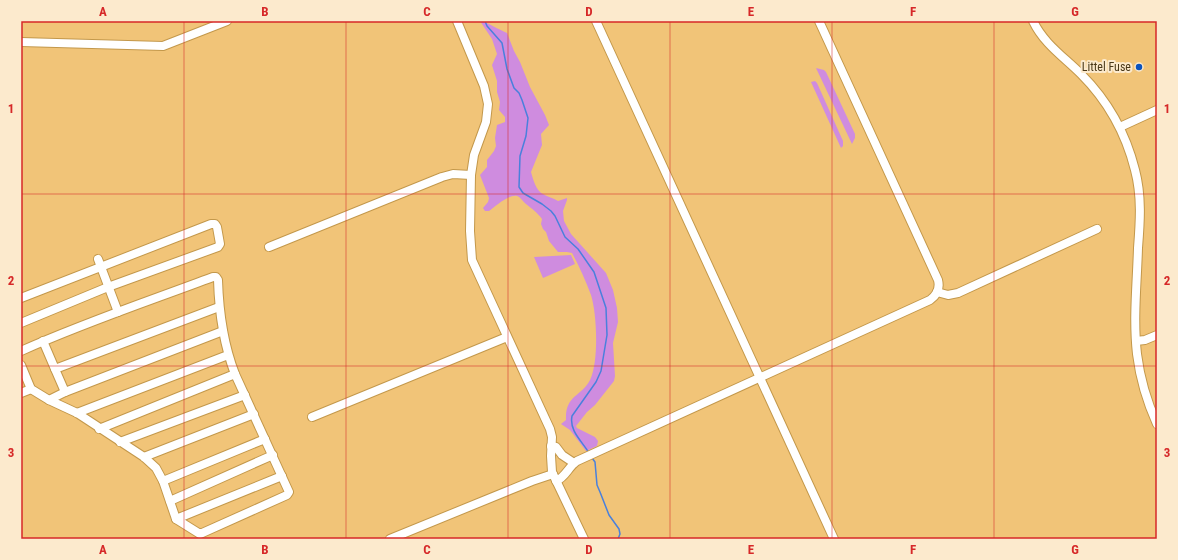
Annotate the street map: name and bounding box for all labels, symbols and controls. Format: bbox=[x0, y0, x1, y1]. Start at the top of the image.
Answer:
text: A bbox=[99, 4, 107, 19]
text: B bbox=[261, 4, 269, 19]
text: C bbox=[423, 4, 431, 19]
text: D bbox=[585, 4, 593, 19]
text: E bbox=[748, 4, 755, 19]
text: F bbox=[910, 4, 916, 19]
text: G bbox=[1071, 4, 1079, 19]
place label: Littel Fuse bbox=[1082, 60, 1131, 74]
marker: Littel Fuse bbox=[1134, 62, 1144, 72]
text: 1 bbox=[8, 101, 14, 116]
text: 1 bbox=[1164, 101, 1170, 116]
text: 2 bbox=[8, 273, 15, 288]
text: 2 bbox=[1164, 273, 1171, 288]
text: 3 bbox=[8, 445, 14, 460]
text: 3 bbox=[1164, 445, 1170, 460]
text: A bbox=[99, 542, 107, 557]
text: B bbox=[261, 542, 269, 557]
text: C bbox=[423, 542, 431, 557]
text: D bbox=[585, 542, 593, 557]
text: E bbox=[748, 542, 755, 557]
text: F bbox=[910, 542, 916, 557]
text: G bbox=[1071, 542, 1079, 557]

